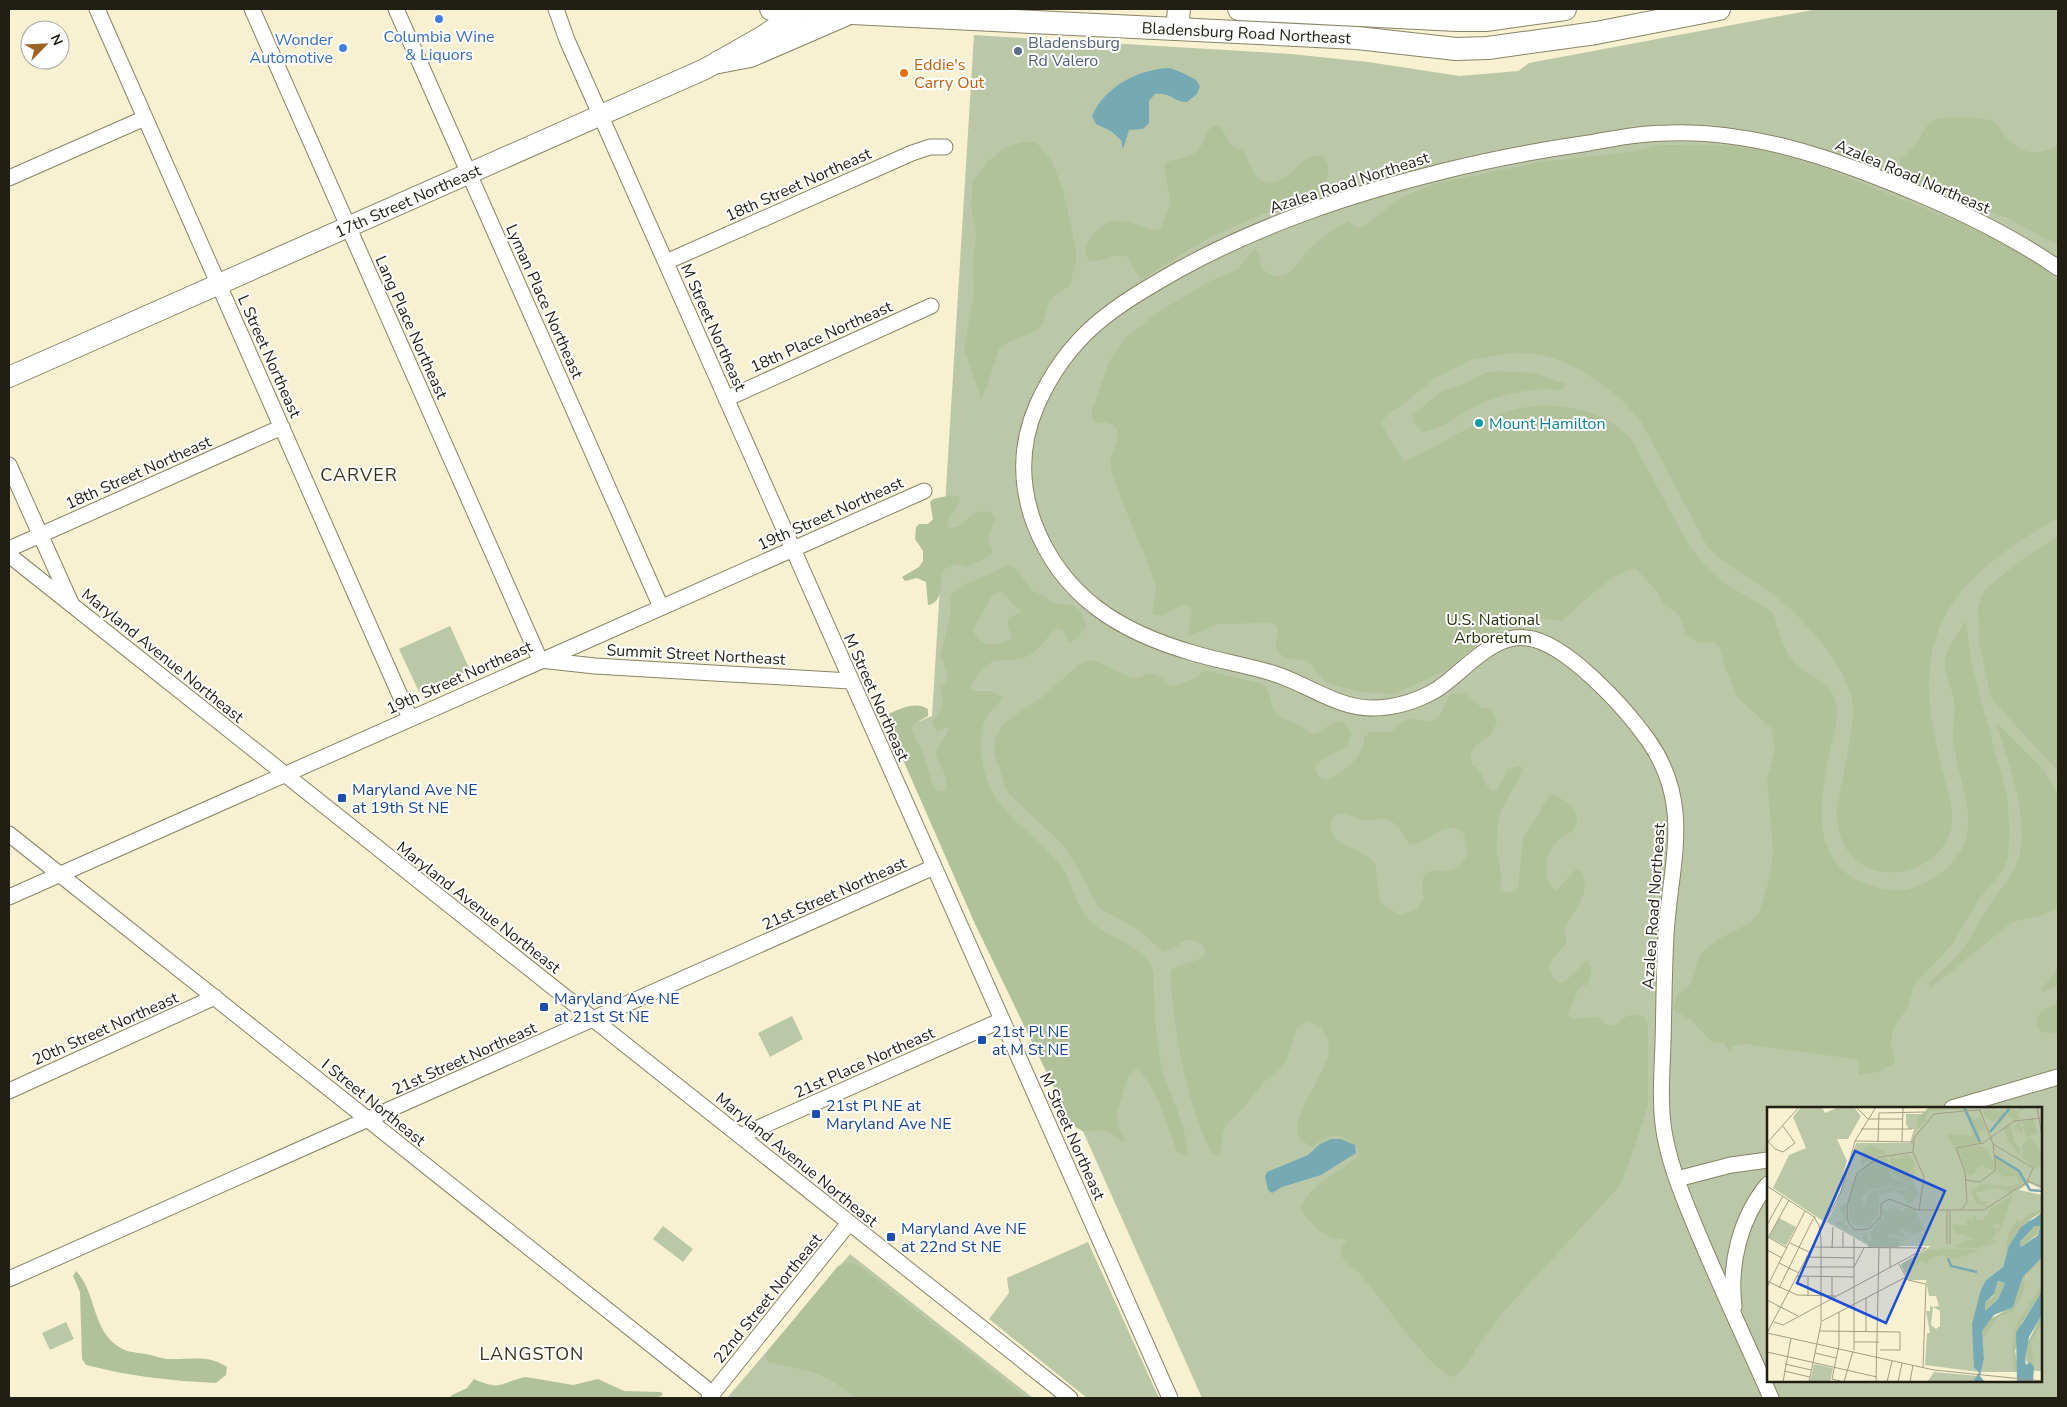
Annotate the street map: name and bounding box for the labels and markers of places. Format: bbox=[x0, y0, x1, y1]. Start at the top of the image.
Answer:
marker: Columbia Wine & Liquors bbox=[433, 13, 445, 25]
place label: Columbia Wine & Liquors bbox=[383, 26, 495, 66]
place label: Wonder Automotive bbox=[249, 29, 333, 69]
place label: Bladensburg Rd Valero bbox=[1028, 32, 1120, 72]
marker: Wonder Automotive bbox=[337, 42, 349, 54]
marker: Bladensburg Rd Valero bbox=[1012, 45, 1024, 57]
place label: Eddie's Carry Out bbox=[914, 54, 985, 94]
marker: Eddie's Carry Out bbox=[898, 67, 910, 79]
place label: Mount Hamilton bbox=[1489, 413, 1606, 435]
marker: Mount Hamilton bbox=[1473, 417, 1485, 429]
place label: Maryland Ave NE at 19th St NE bbox=[352, 779, 478, 819]
marker: Maryland Ave NE at 19th St NE bbox=[336, 792, 348, 804]
place label: Maryland Ave NE at 21st St NE bbox=[554, 988, 680, 1028]
marker: Maryland Ave NE at 21st St NE bbox=[538, 1001, 550, 1013]
place label: 21st Pl NE at M St NE bbox=[992, 1021, 1069, 1061]
marker: 21st Pl NE at M St NE bbox=[976, 1034, 988, 1046]
place label: 21st Pl NE at Maryland Ave NE bbox=[826, 1095, 952, 1135]
marker: 21st Pl NE at Maryland Ave NE bbox=[810, 1108, 822, 1120]
place label: Maryland Ave NE at 22nd St NE bbox=[901, 1218, 1027, 1258]
marker: Maryland Ave NE at 22nd St NE bbox=[885, 1231, 897, 1243]

